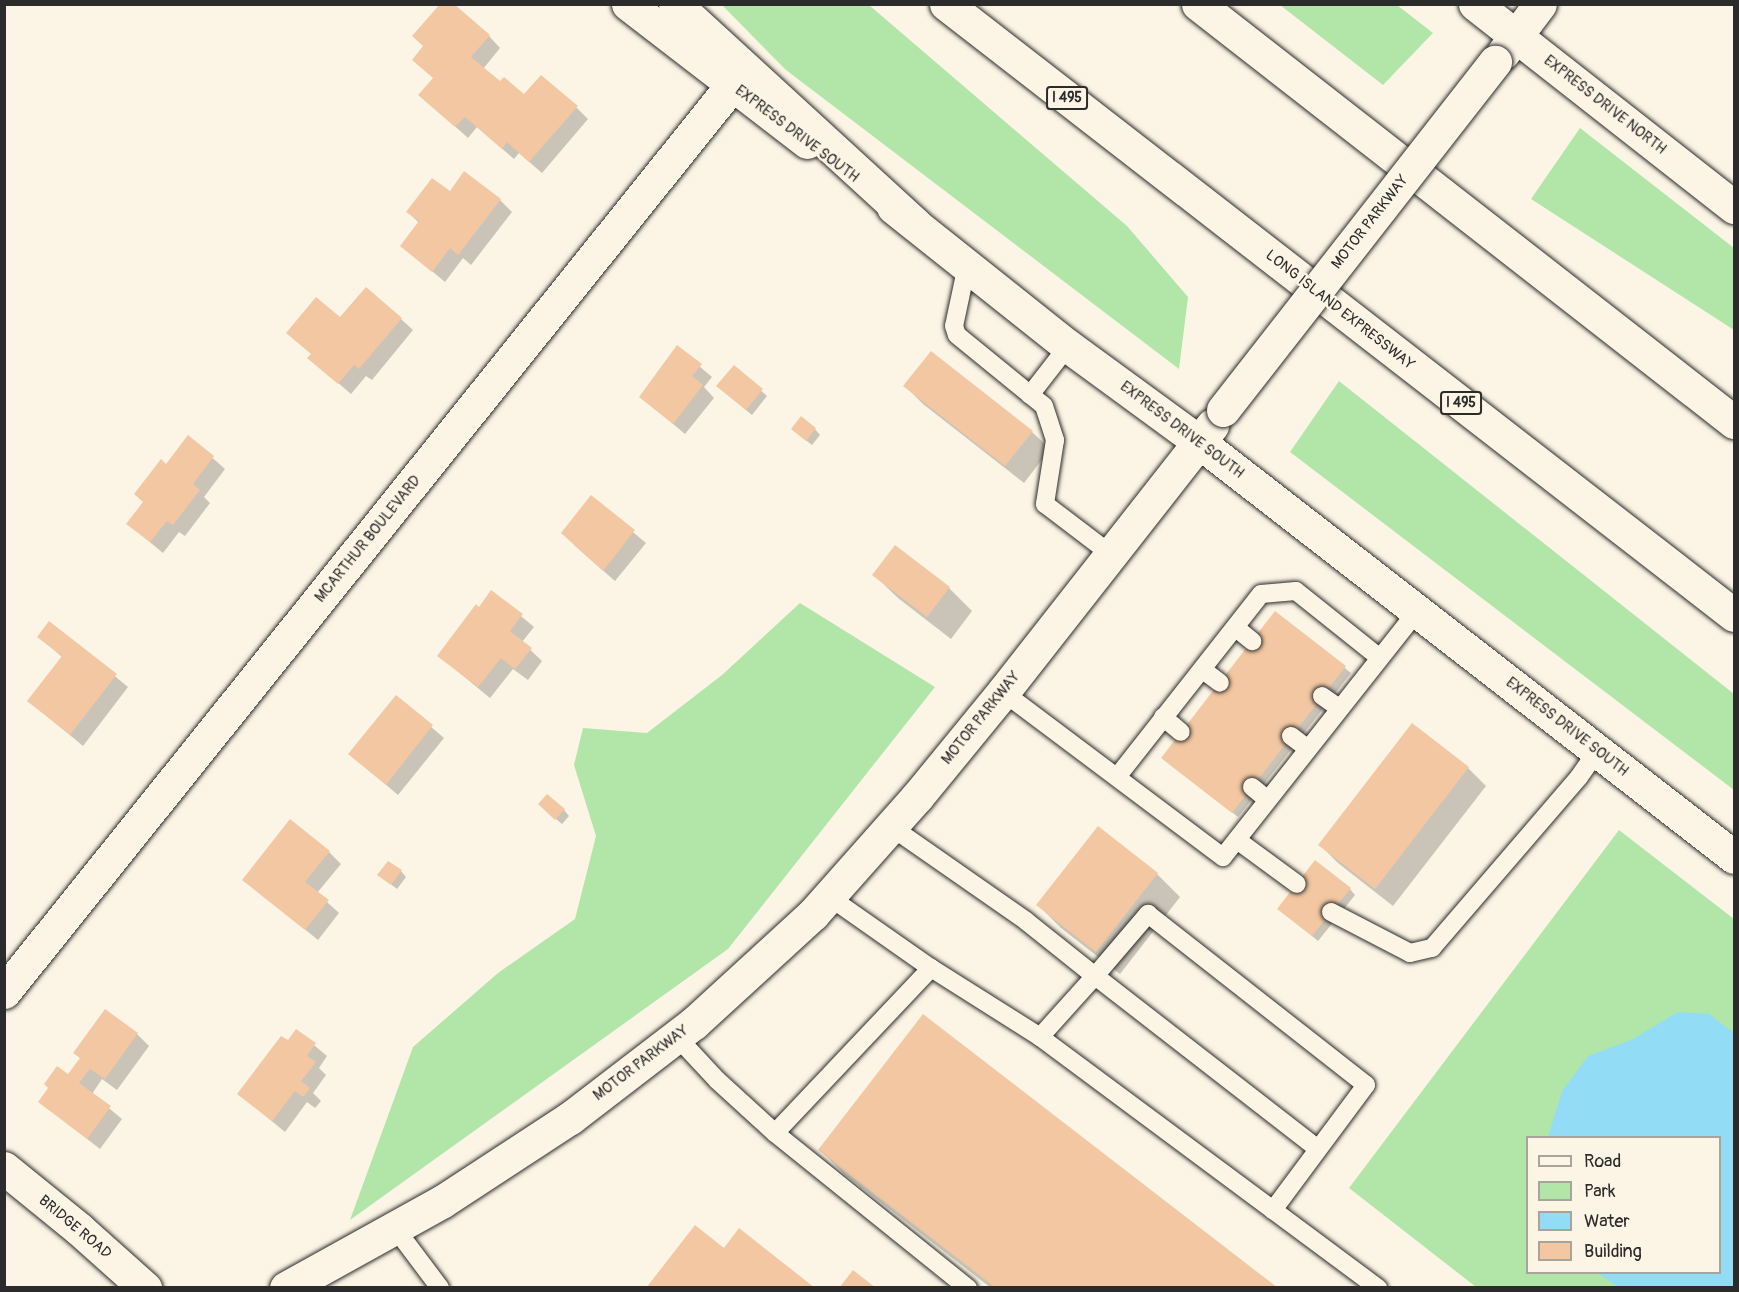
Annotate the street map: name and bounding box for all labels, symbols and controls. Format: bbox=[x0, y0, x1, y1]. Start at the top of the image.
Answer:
street label: EXPRESS DRIVE NORTH bbox=[1540, 52, 1670, 158]
street label: EXPRESS DRIVE SOUTH bbox=[732, 82, 862, 186]
road number: I 495 bbox=[1046, 87, 1088, 109]
street label: MOTOR PARKWAY bbox=[1328, 171, 1412, 273]
street label: LONG ISLAND EXPRESSWAY bbox=[1262, 246, 1418, 374]
street label: EXPRESS DRIVE SOUTH bbox=[1117, 378, 1247, 482]
road number: I 495 bbox=[1440, 392, 1482, 414]
street label: MCARTHUR BOULEVARD bbox=[311, 472, 425, 606]
street label: MOTOR PARKWAY bbox=[938, 668, 1024, 768]
street label: EXPRESS DRIVE SOUTH bbox=[1502, 674, 1632, 780]
street label: MOTOR PARKWAY bbox=[590, 1021, 692, 1105]
legend bbox=[1526, 1136, 1721, 1274]
text: Road bbox=[1584, 1150, 1621, 1173]
text: Park bbox=[1584, 1180, 1616, 1203]
street label: BRIDGE ROAD bbox=[35, 1191, 115, 1263]
text: Water bbox=[1584, 1210, 1630, 1233]
text: Building bbox=[1584, 1240, 1642, 1263]

